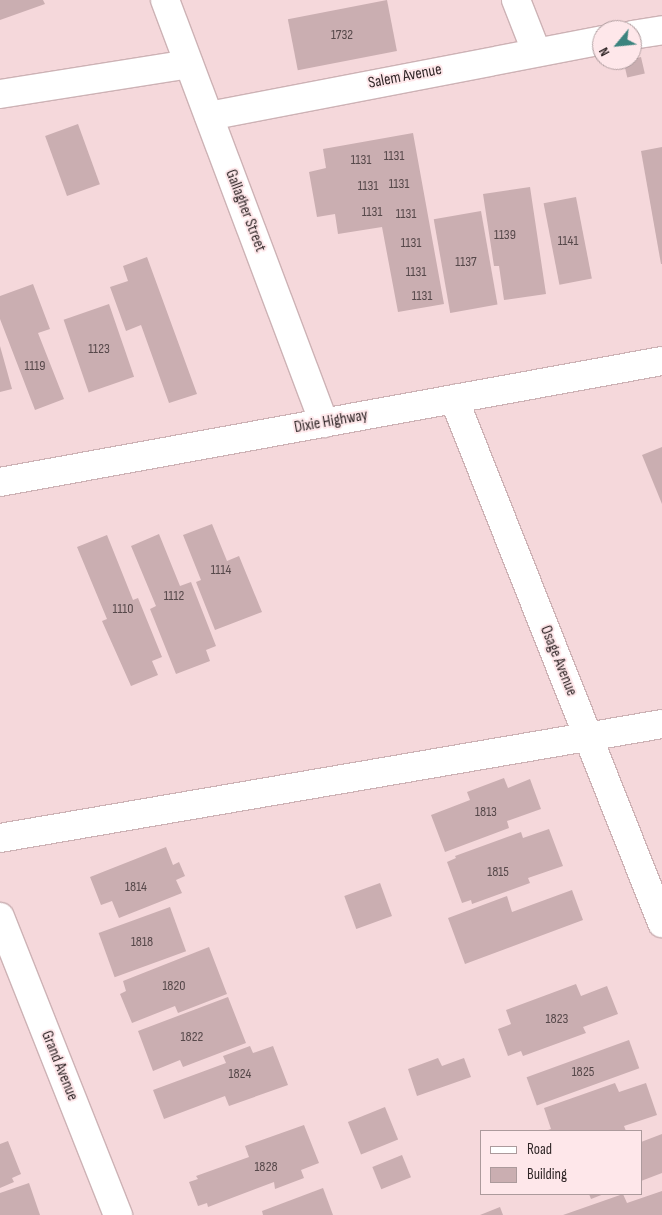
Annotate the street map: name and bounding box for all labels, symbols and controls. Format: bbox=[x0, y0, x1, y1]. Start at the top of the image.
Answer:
north arrow bbox=[592, 20, 642, 70]
house number: 1732 bbox=[331, 27, 353, 43]
text: N bbox=[595, 45, 613, 59]
street label: Salem Avenue bbox=[367, 60, 443, 94]
house number: 1131 bbox=[384, 148, 404, 164]
house number: 1131 bbox=[351, 152, 371, 168]
street label: Gallagher Street bbox=[220, 167, 270, 255]
house number: 1131 bbox=[389, 176, 409, 192]
house number: 1131 bbox=[358, 178, 378, 194]
house number: 1131 bbox=[362, 204, 382, 220]
house number: 1131 bbox=[396, 206, 416, 222]
house number: 1139 bbox=[494, 227, 516, 243]
house number: 1141 bbox=[558, 233, 578, 249]
house number: 1131 bbox=[401, 235, 421, 251]
house number: 1137 bbox=[455, 254, 477, 270]
house number: 1131 bbox=[406, 264, 426, 280]
house number: 1131 bbox=[412, 288, 432, 304]
house number: 1123 bbox=[88, 341, 110, 357]
house number: 1119 bbox=[25, 358, 45, 374]
street label: Dixie Highway bbox=[293, 406, 369, 438]
house number: 1114 bbox=[211, 562, 231, 578]
house number: 1112 bbox=[164, 588, 184, 604]
house number: 1110 bbox=[113, 601, 133, 617]
street label: Osage Avenue bbox=[535, 623, 581, 699]
house number: 1813 bbox=[475, 804, 497, 820]
house number: 1815 bbox=[487, 864, 509, 880]
house number: 1814 bbox=[125, 879, 147, 895]
house number: 1818 bbox=[131, 934, 153, 950]
house number: 1820 bbox=[162, 978, 186, 994]
house number: 1823 bbox=[546, 1011, 568, 1027]
street label: Grand Avenue bbox=[36, 1028, 82, 1104]
house number: 1822 bbox=[181, 1029, 203, 1045]
house number: 1825 bbox=[572, 1064, 594, 1080]
house number: 1824 bbox=[229, 1066, 251, 1082]
legend bbox=[480, 1130, 642, 1195]
text: Road bbox=[527, 1140, 552, 1159]
house number: 1828 bbox=[254, 1159, 278, 1175]
text: Building bbox=[527, 1165, 567, 1184]

